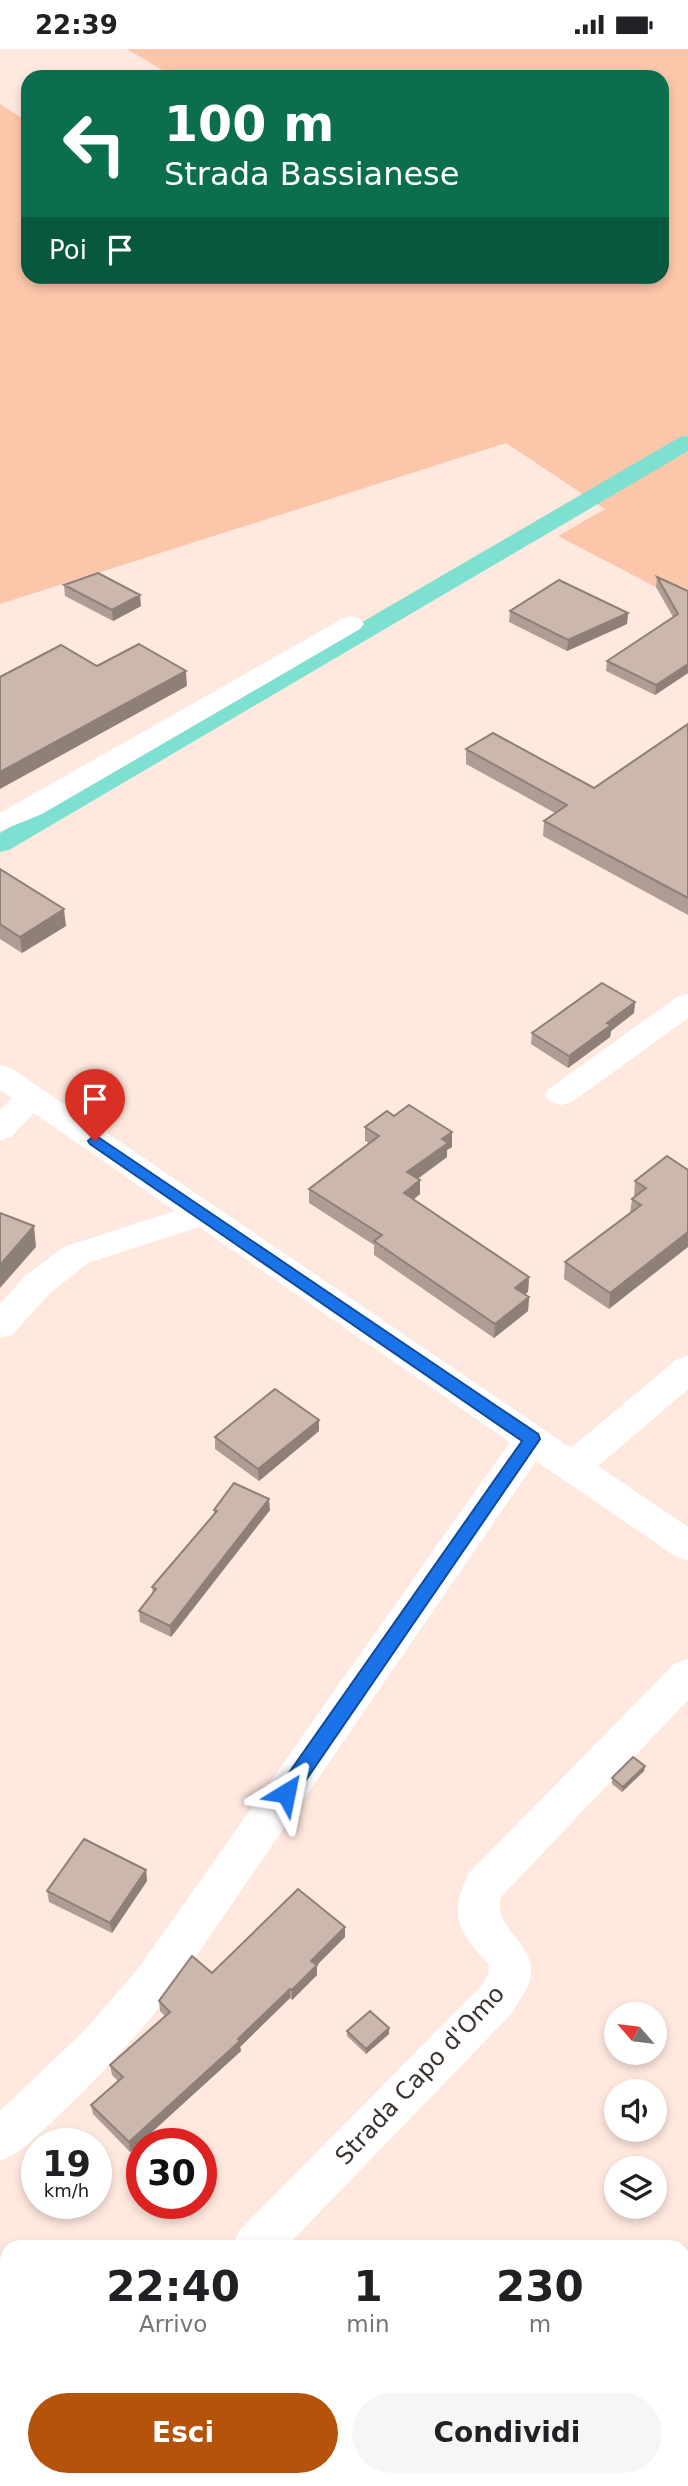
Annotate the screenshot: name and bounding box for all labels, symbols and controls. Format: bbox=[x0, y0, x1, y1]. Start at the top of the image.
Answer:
text: 22:39 bbox=[35, 10, 118, 40]
text: 100 m bbox=[164, 96, 334, 153]
icon: left bbox=[49, 98, 140, 189]
text: Strada Bassianese bbox=[164, 155, 459, 193]
icon: arrive bbox=[101, 231, 139, 269]
text: Poi bbox=[49, 235, 87, 265]
pin bbox=[65, 1069, 125, 1141]
icon: arrive bbox=[76, 1080, 114, 1118]
position arrow bbox=[249, 1756, 323, 1830]
street label: Strada Capo d'Omo bbox=[330, 1980, 510, 2170]
north arrow bbox=[604, 2002, 667, 2065]
map controls bbox=[604, 2002, 667, 2219]
button: sound bbox=[604, 2079, 667, 2142]
speed limit sign: 30 bbox=[126, 2128, 217, 2219]
text: 19 bbox=[42, 2144, 91, 2184]
button: layers bbox=[604, 2156, 667, 2219]
text: km/h bbox=[44, 2180, 89, 2201]
text: 22:40 bbox=[106, 2262, 240, 2311]
text: 1 bbox=[353, 2262, 383, 2311]
text: 230 bbox=[496, 2262, 584, 2311]
text: Arrivo bbox=[139, 2311, 207, 2337]
text: min bbox=[346, 2311, 390, 2337]
text: m bbox=[529, 2311, 551, 2337]
button: Esci bbox=[28, 2393, 338, 2473]
button: Condividi bbox=[352, 2393, 662, 2473]

